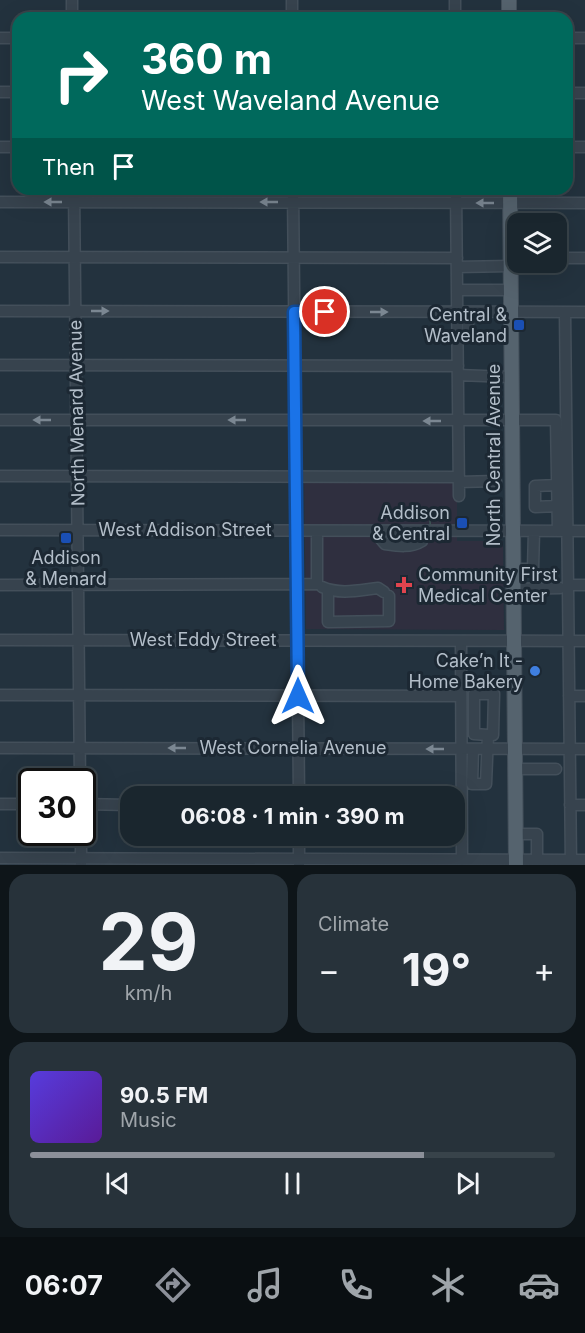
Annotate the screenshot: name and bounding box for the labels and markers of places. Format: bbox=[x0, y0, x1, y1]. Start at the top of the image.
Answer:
pin bbox=[299, 286, 350, 337]
place label: Central & Waveland bbox=[424, 304, 507, 346]
marker: Central & Waveland bbox=[512, 318, 526, 332]
place label: Addison & Central bbox=[372, 502, 450, 544]
marker: Addison & Central bbox=[455, 516, 469, 530]
marker: Addison & Menard bbox=[59, 531, 73, 545]
place label: Addison & Menard bbox=[25, 547, 107, 589]
place label: Community First Medical Center bbox=[418, 564, 558, 606]
marker: Community First Medical Center bbox=[395, 576, 413, 594]
place label: Cake’n It - Home Bakery bbox=[408, 650, 523, 692]
marker: Cake’n It - Home Bakery bbox=[528, 664, 542, 678]

